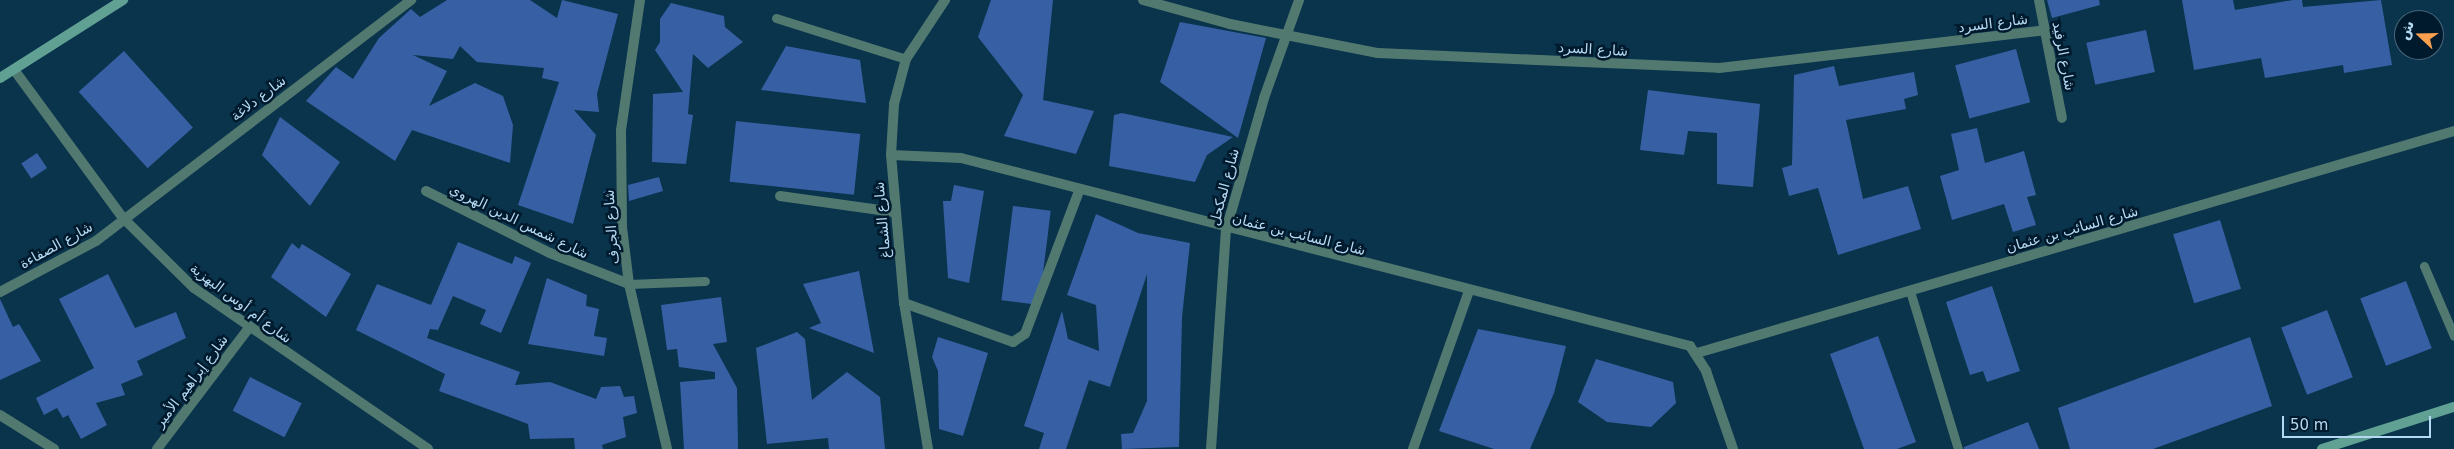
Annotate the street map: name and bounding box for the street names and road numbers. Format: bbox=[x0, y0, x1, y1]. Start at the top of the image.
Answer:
street label: شارع السرد bbox=[1957, 10, 2029, 36]
street label: شارع الرفيد bbox=[2049, 20, 2079, 92]
street label: شارع السرد bbox=[1558, 39, 1628, 59]
street label: شارع دلاغة bbox=[227, 72, 289, 124]
street label: شارع المكحل bbox=[1206, 147, 1242, 227]
street label: شارع شمس الدين الهروي bbox=[447, 180, 591, 262]
street label: شارع الشماغ bbox=[870, 181, 894, 259]
street label: شارع الجرف bbox=[600, 189, 622, 265]
street label: شارع السائب بن عثمان bbox=[2004, 202, 2140, 256]
street label: شارع السائب بن عثمان bbox=[1231, 209, 1367, 259]
street label: شارع الصفاءة bbox=[16, 218, 96, 272]
street label: شارع أم أوس البهزية bbox=[187, 259, 295, 347]
street label: شارع إبراهيم الأمير bbox=[151, 331, 231, 431]

